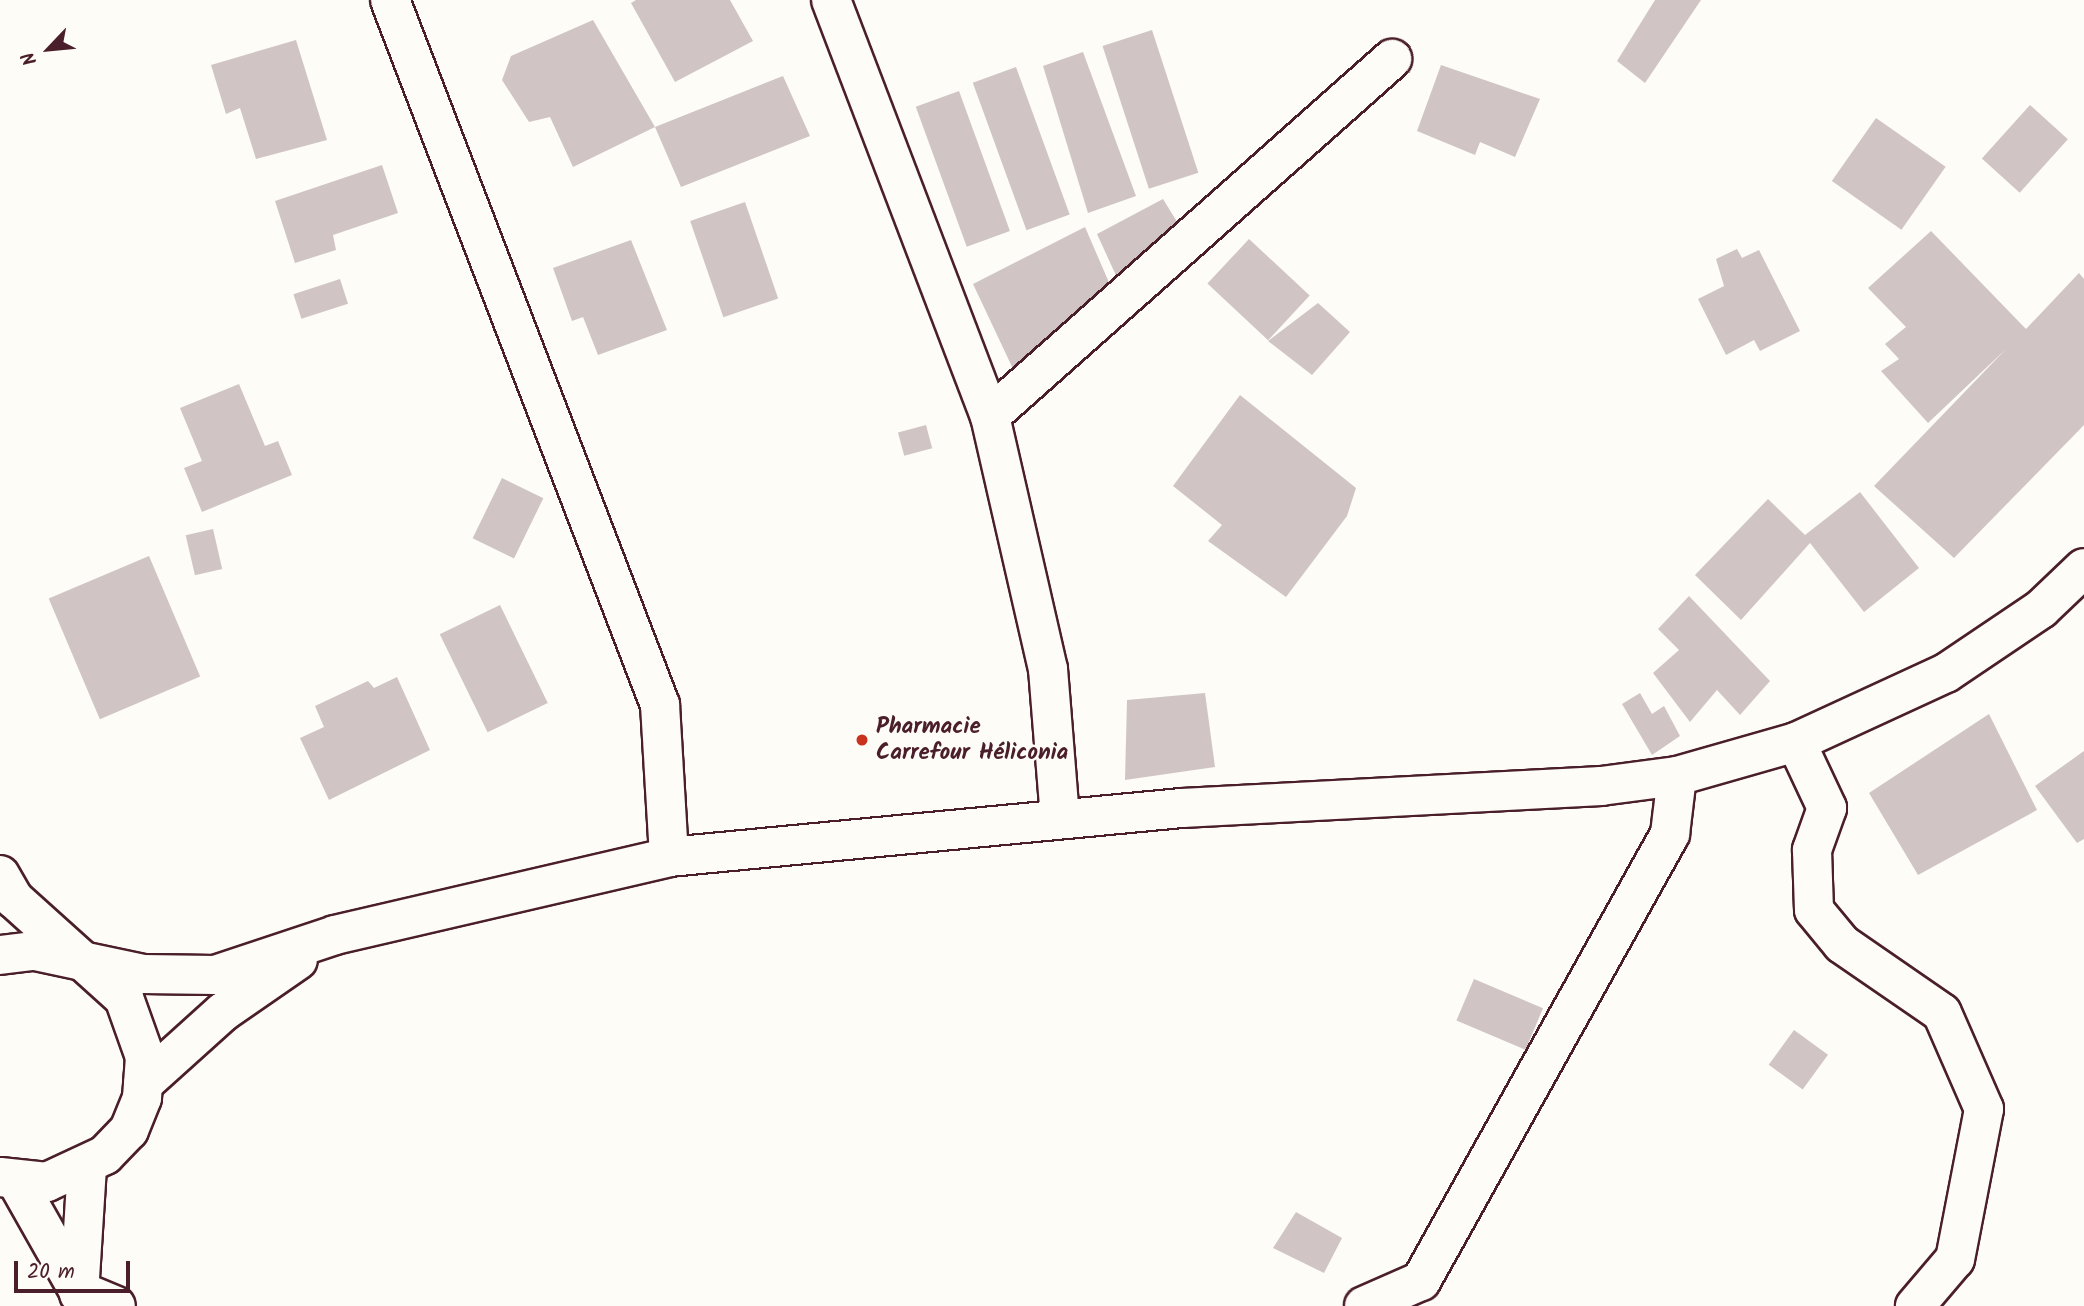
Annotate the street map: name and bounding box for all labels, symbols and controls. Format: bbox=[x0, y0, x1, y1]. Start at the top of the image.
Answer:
north arrow bbox=[14, 14, 84, 84]
text: N bbox=[14, 46, 46, 70]
place label: Pharmacie Carrefour Héliconia bbox=[876, 713, 1068, 767]
marker: Pharmacie Carrefour Héliconia bbox=[854, 732, 870, 748]
scale bar bbox=[18, 1246, 133, 1290]
text: 20 m bbox=[27, 1256, 75, 1289]

